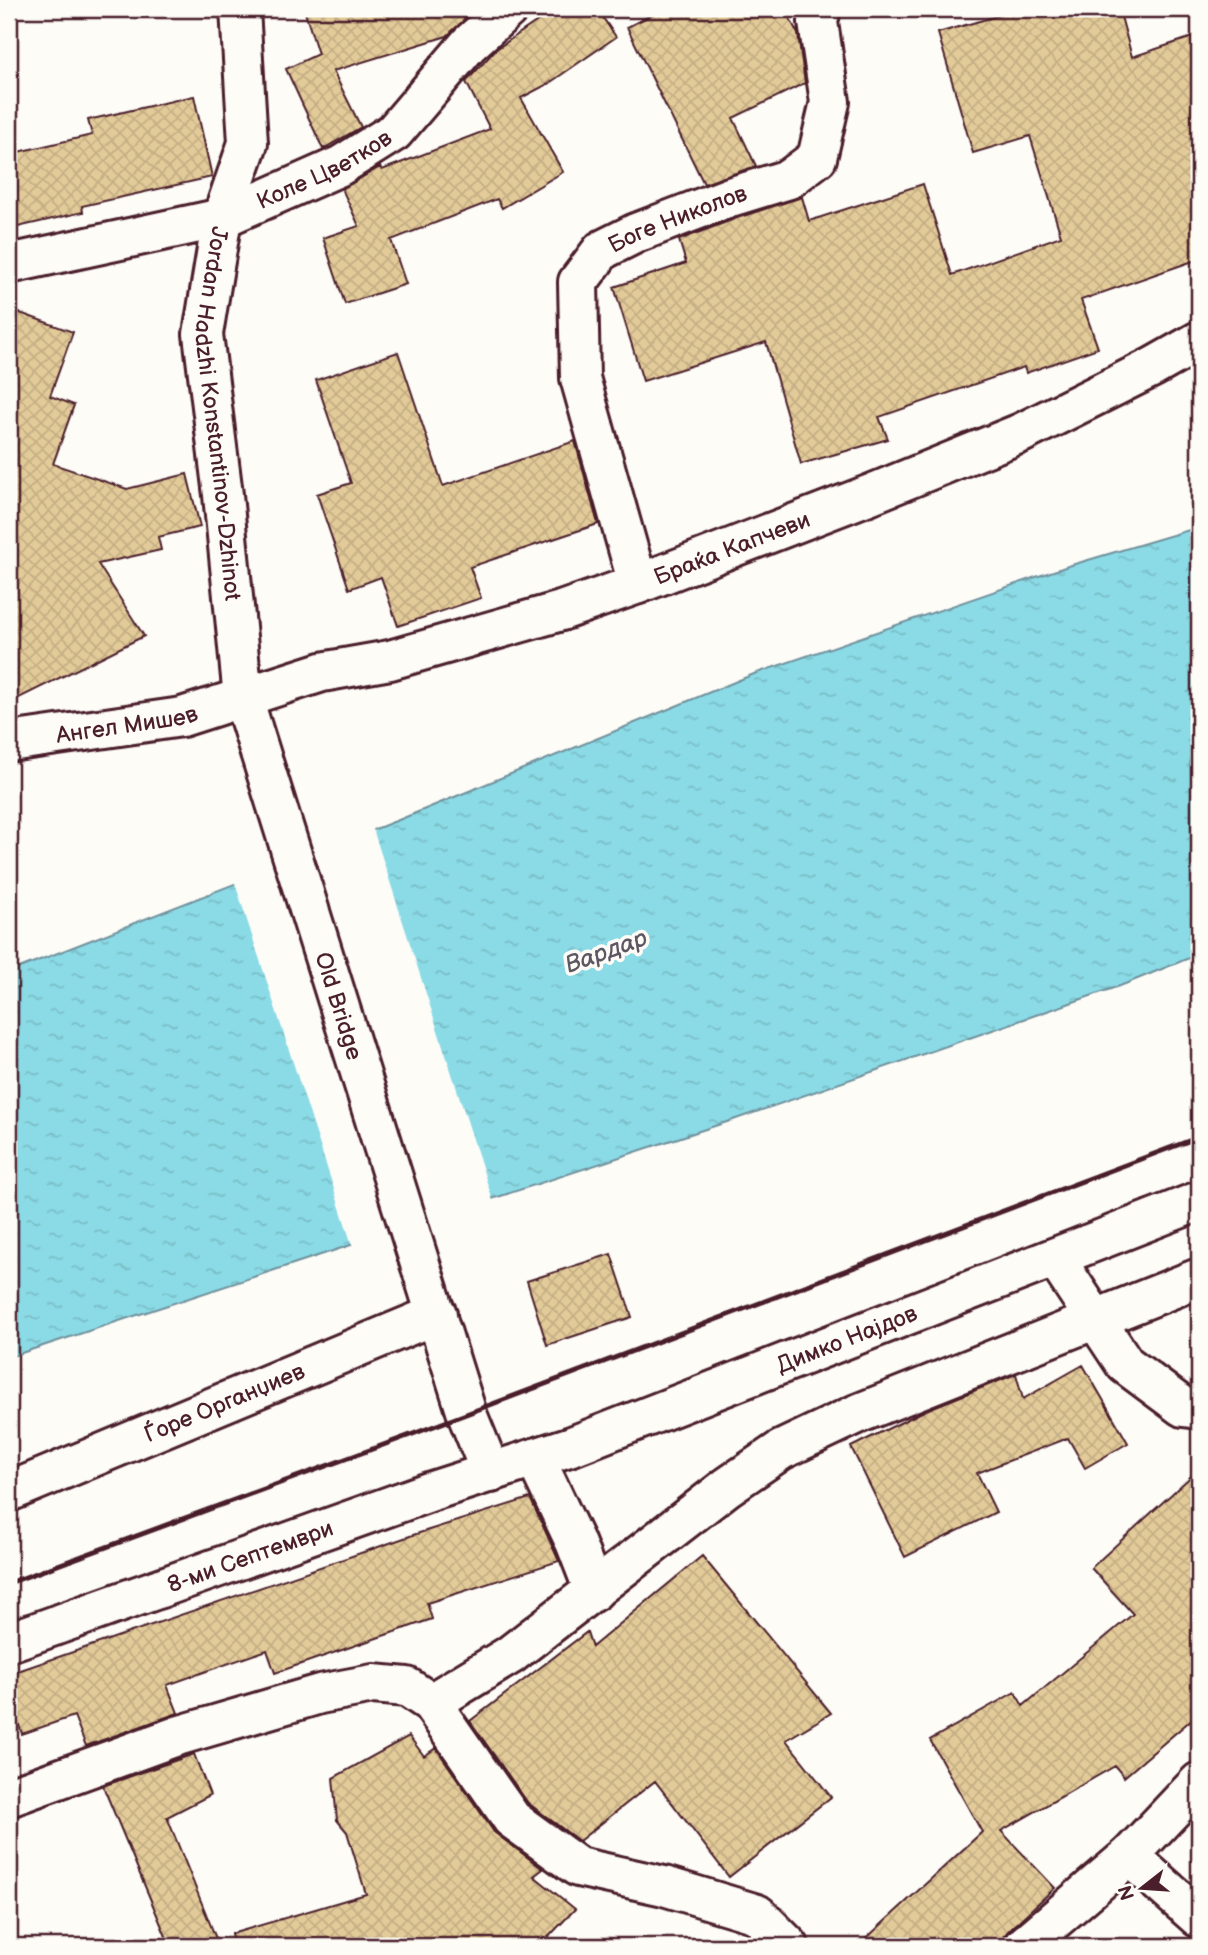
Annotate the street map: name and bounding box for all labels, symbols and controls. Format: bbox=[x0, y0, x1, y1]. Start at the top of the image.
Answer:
street label: Коле Цветков bbox=[253, 124, 397, 216]
street label: Боге Николов bbox=[604, 180, 750, 260]
street label: Jordan Hadzhi Konstantinov-Dzhinot bbox=[188, 224, 246, 602]
street label: Браќа Капчеви bbox=[650, 506, 814, 592]
street label: Ангел Мишев bbox=[53, 700, 201, 750]
water label: Вардар bbox=[561, 923, 652, 980]
street label: Old Bridge bbox=[308, 949, 368, 1064]
street label: Димко Најдов bbox=[773, 1300, 921, 1380]
street label: Ѓоре Органџиев bbox=[140, 1358, 309, 1449]
street label: 8-ми Септември bbox=[164, 1514, 337, 1599]
north arrow bbox=[1106, 1854, 1176, 1924]
text: N bbox=[1114, 1882, 1140, 1903]

